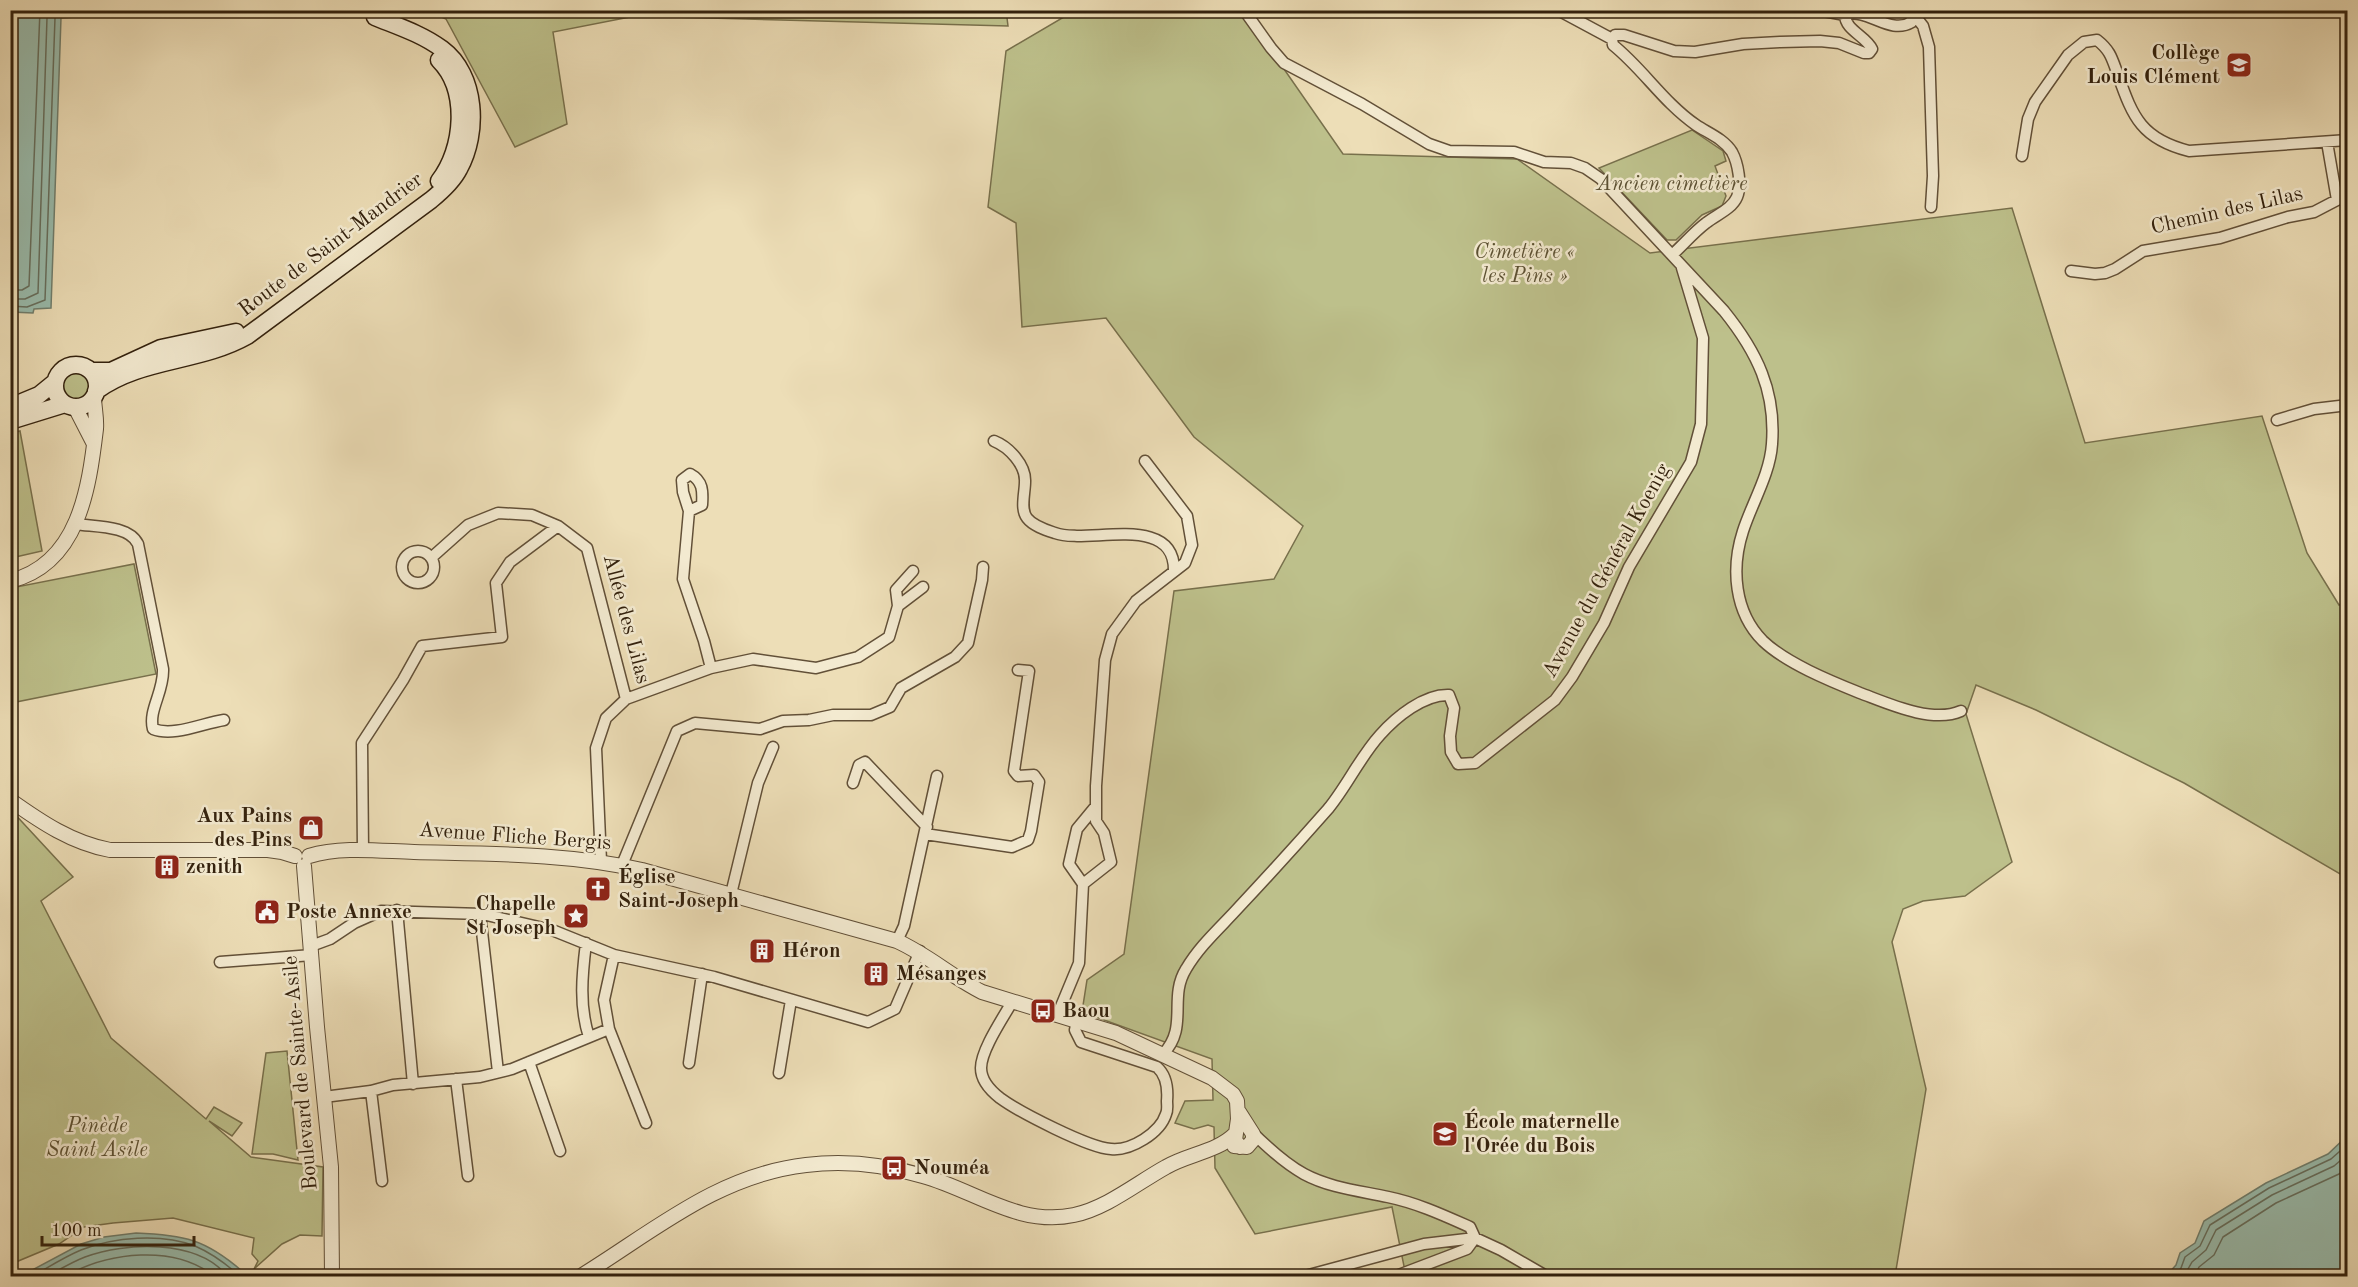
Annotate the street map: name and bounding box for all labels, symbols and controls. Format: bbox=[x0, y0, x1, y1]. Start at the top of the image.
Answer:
place label: Collège Louis Clément bbox=[2086, 43, 2220, 88]
school or university icon: Collège Louis Clément bbox=[2224, 50, 2254, 80]
street label: Route de Saint-Mandrier bbox=[235, 169, 427, 321]
park label: Ancien cimetière bbox=[1595, 174, 1748, 195]
street label: Chemin des Lilas bbox=[2149, 183, 2305, 239]
park label: Cimetière « les Pins » bbox=[1474, 242, 1576, 287]
street label: Avenue du Général Koenig bbox=[1539, 460, 1675, 682]
street label: Allée des Lilas bbox=[599, 552, 653, 686]
place label: Aux Pains des Pins bbox=[196, 806, 292, 851]
shop icon: Aux Pains des Pins bbox=[296, 813, 326, 843]
street label: Avenue Fliche Bergis bbox=[418, 820, 612, 854]
building icon: zenith bbox=[152, 852, 182, 882]
place label: zenith bbox=[186, 857, 243, 878]
place label: Église Saint-Joseph bbox=[618, 863, 739, 912]
church icon: Église Saint-Joseph bbox=[583, 874, 613, 904]
place label: Chapelle St Joseph bbox=[465, 894, 556, 939]
public building icon: Poste Annexe bbox=[252, 897, 282, 927]
place icon: Chapelle St Joseph bbox=[561, 901, 591, 931]
place label: Poste Annexe bbox=[286, 902, 412, 923]
building icon: Héron bbox=[747, 936, 777, 966]
place label: Héron bbox=[782, 941, 841, 962]
street label: Boulevard de Sainte-Asile bbox=[280, 955, 322, 1191]
building icon: Mésanges bbox=[861, 959, 891, 989]
place label: Mésanges bbox=[896, 964, 987, 985]
bus stop icon: Baou bbox=[1028, 996, 1058, 1026]
place label: Baou bbox=[1062, 1001, 1110, 1022]
place label: École maternelle l'Orée du Bois bbox=[1464, 1108, 1620, 1157]
park label: Pinède Saint Asile bbox=[46, 1116, 148, 1161]
school or university icon: École maternelle l'Orée du Bois bbox=[1430, 1119, 1460, 1149]
bus stop icon: Nouméa bbox=[879, 1153, 909, 1183]
place label: Nouméa bbox=[914, 1158, 990, 1179]
scale bar bbox=[42, 1209, 194, 1247]
text: 100 m bbox=[51, 1222, 102, 1240]

